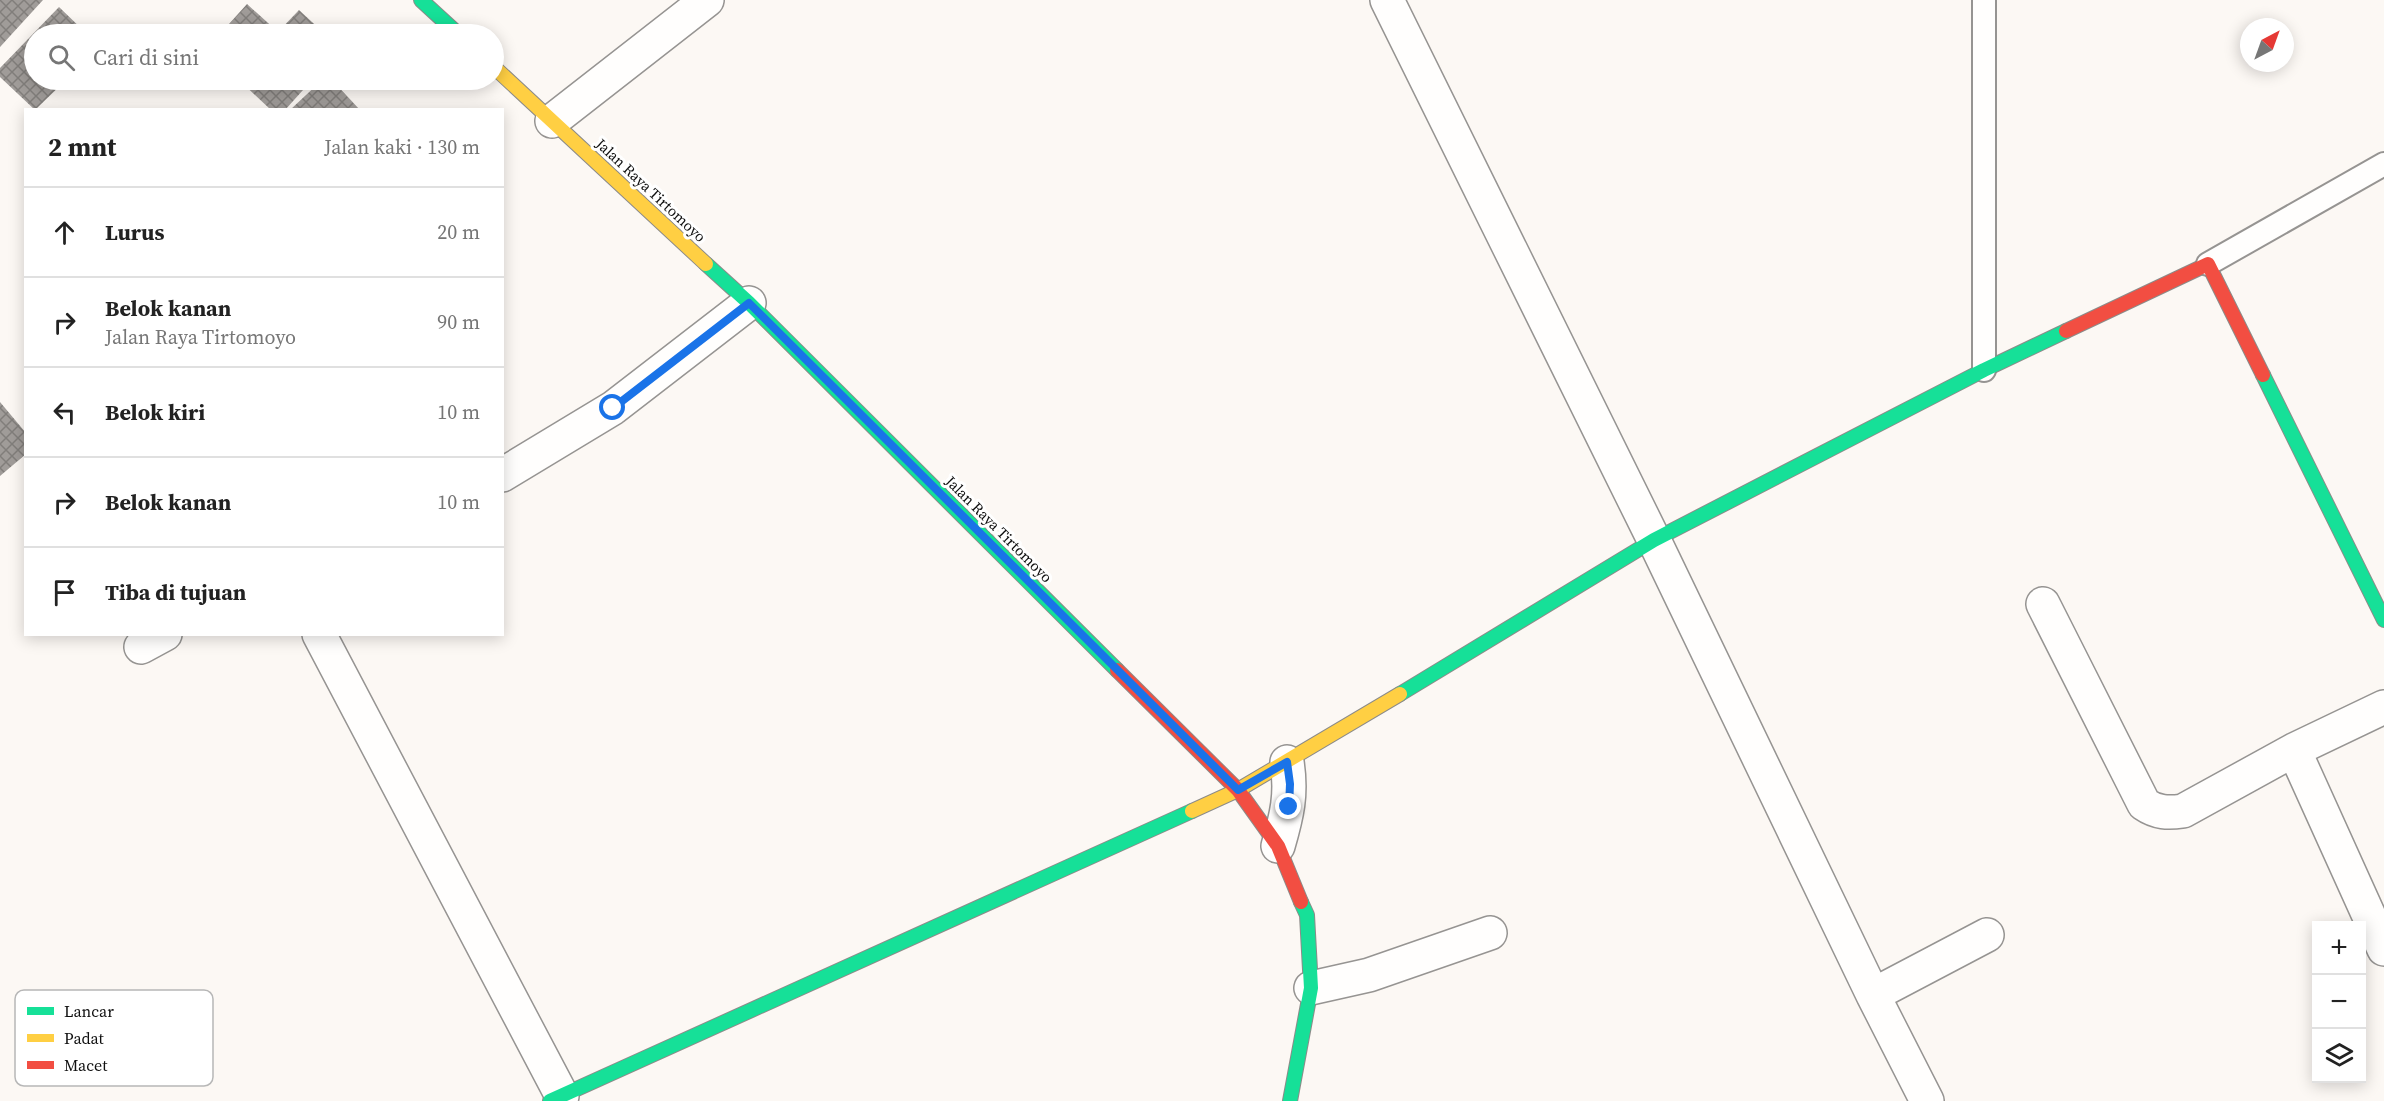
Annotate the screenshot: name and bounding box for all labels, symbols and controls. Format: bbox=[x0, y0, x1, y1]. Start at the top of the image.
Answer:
north arrow bbox=[2240, 18, 2294, 72]
search box bbox=[24, 24, 504, 90]
icon: search bbox=[45, 41, 78, 74]
text: Cari di sini bbox=[93, 42, 199, 72]
text: 2 mnt bbox=[48, 129, 116, 165]
text: Jalan kaki · 130 m bbox=[324, 133, 480, 161]
street label: Jalan Raya Tirtomoyo bbox=[591, 133, 711, 247]
icon: ahead bbox=[48, 216, 81, 249]
text: Lurus bbox=[105, 217, 164, 247]
text: 20 m bbox=[437, 218, 480, 246]
text: Belok kanan bbox=[105, 293, 231, 323]
icon: right bbox=[48, 306, 81, 339]
text: 90 m bbox=[437, 308, 480, 336]
text: Jalan Raya Tirtomoyo bbox=[105, 323, 296, 351]
route start bbox=[599, 394, 625, 420]
icon: left bbox=[48, 396, 81, 429]
text: Belok kiri bbox=[105, 397, 205, 427]
text: 10 m bbox=[437, 398, 480, 426]
street label: Jalan Raya Tirtomoyo bbox=[940, 470, 1057, 587]
icon: right bbox=[48, 486, 81, 519]
text: Belok kanan bbox=[105, 487, 231, 517]
text: 10 m bbox=[437, 488, 480, 516]
icon: arrive bbox=[48, 576, 81, 609]
text: Tiba di tujuan bbox=[105, 577, 246, 607]
route end bbox=[1275, 793, 1301, 819]
map controls bbox=[2312, 921, 2366, 1083]
button: + bbox=[2312, 921, 2366, 975]
button: − bbox=[2312, 975, 2366, 1029]
legend bbox=[15, 990, 213, 1086]
text: Lancar bbox=[64, 1000, 114, 1022]
text: Padat bbox=[64, 1027, 105, 1049]
button: layers bbox=[2312, 1029, 2366, 1083]
text: Macet bbox=[64, 1054, 108, 1076]

